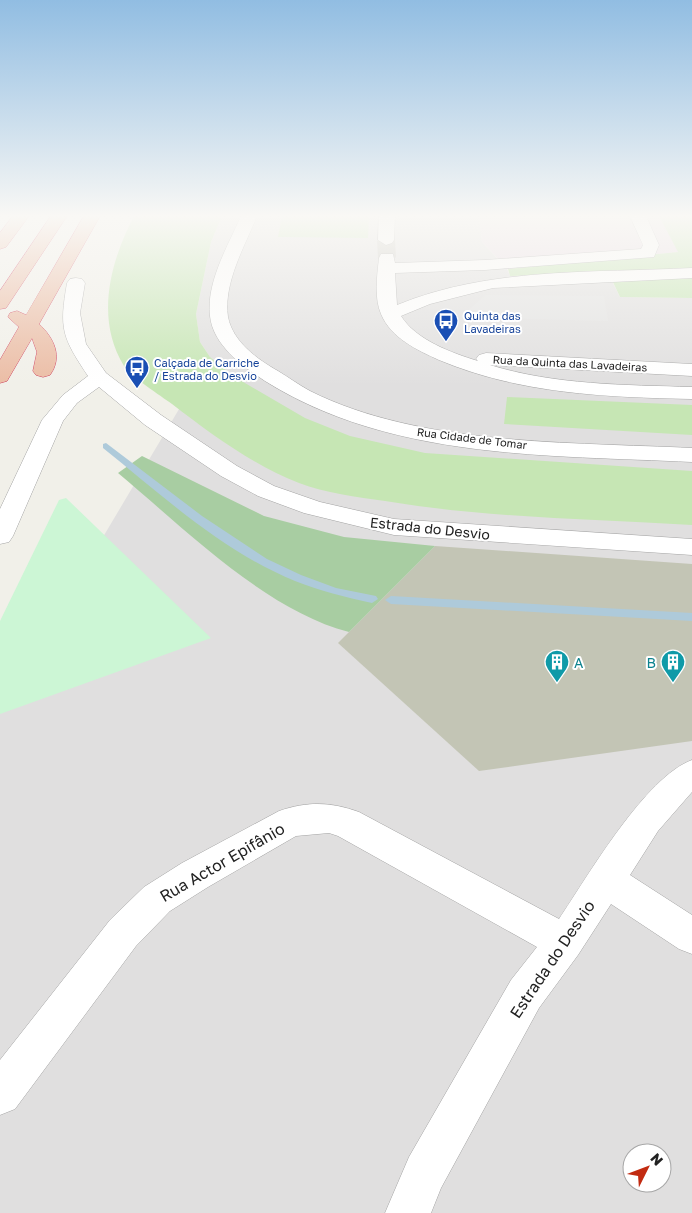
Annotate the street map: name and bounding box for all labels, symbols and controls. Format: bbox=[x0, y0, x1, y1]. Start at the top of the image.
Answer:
bus stop icon: Quinta das Lavadeiras bbox=[433, 308, 459, 342]
place label: Quinta das Lavadeiras bbox=[464, 309, 521, 335]
street label: Rua da Quinta das Lavadeiras bbox=[492, 352, 648, 374]
bus stop icon: Calçada de Carriche / Estrada do Desvio bbox=[124, 355, 150, 389]
place label: Calçada de Carriche / Estrada do Desvio bbox=[154, 356, 259, 382]
street label: Rua Cidade de Tomar bbox=[416, 425, 528, 451]
street label: Estrada do Desvio bbox=[369, 513, 491, 543]
building icon: A bbox=[544, 649, 570, 683]
building icon: B bbox=[660, 649, 686, 683]
place label: A bbox=[574, 654, 584, 671]
place label: B bbox=[647, 654, 656, 671]
street label: Rua Actor Epifânio bbox=[156, 818, 288, 906]
street label: Estrada do Desvio bbox=[505, 896, 599, 1022]
north arrow bbox=[622, 1143, 672, 1193]
text: N bbox=[647, 1149, 667, 1169]

